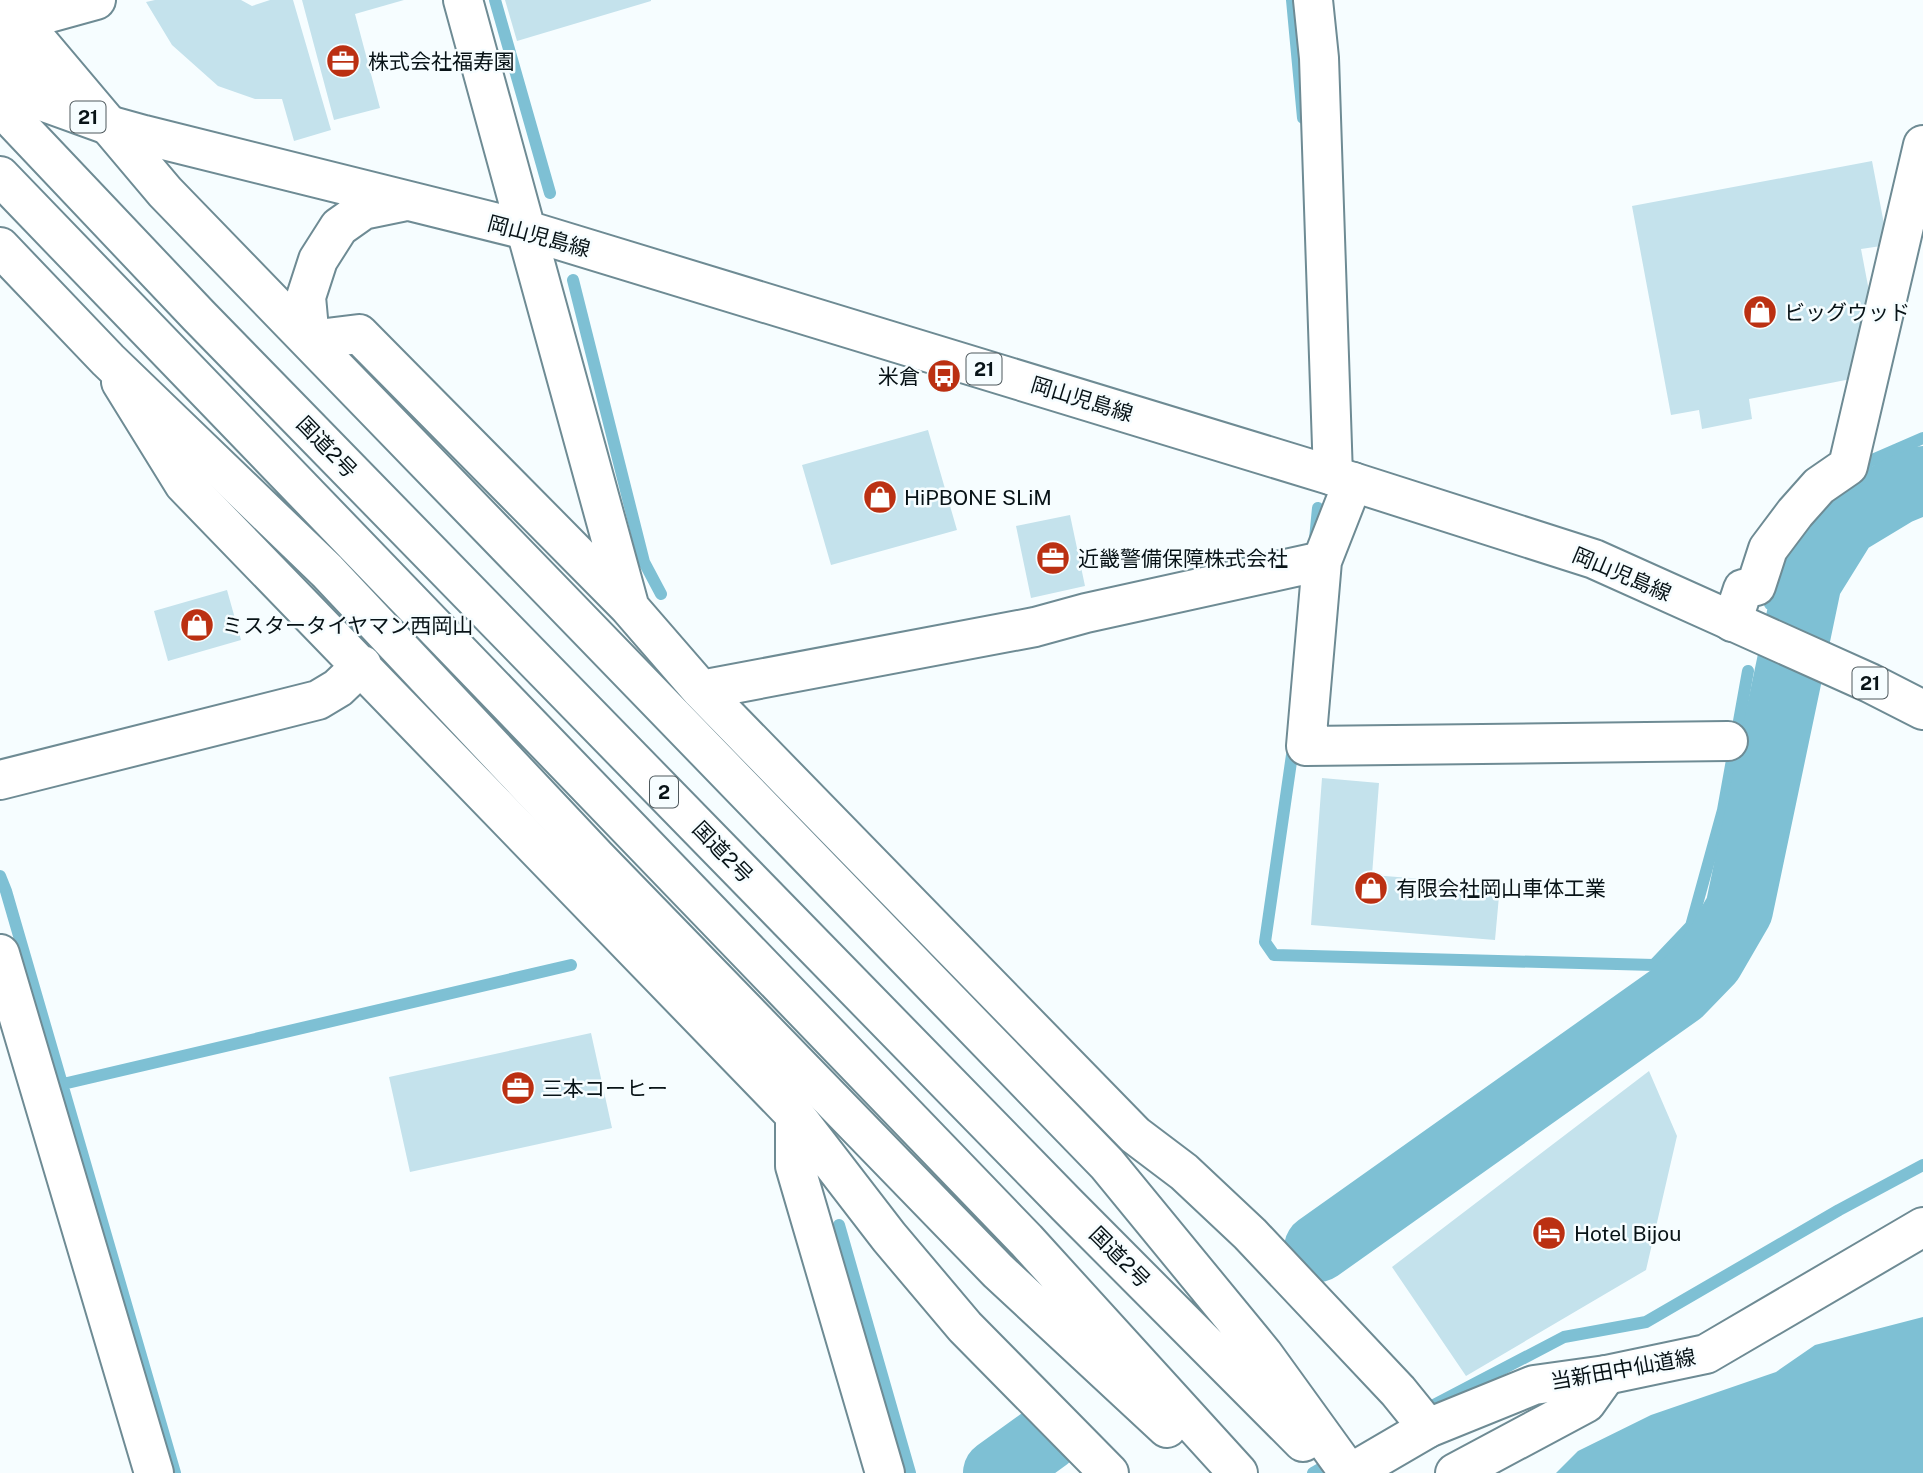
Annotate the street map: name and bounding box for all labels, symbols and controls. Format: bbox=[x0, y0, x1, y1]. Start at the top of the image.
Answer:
office icon: 株式会社福寿園 bbox=[324, 42, 362, 80]
place label: 株式会社福寿園 bbox=[368, 49, 515, 74]
road number: 21 bbox=[70, 102, 106, 132]
street label: 岡山児島線 bbox=[485, 210, 593, 262]
shop icon: ビッグウッド bbox=[1741, 293, 1779, 331]
place label: ビッグウッド bbox=[1784, 300, 1910, 325]
road number: 21 bbox=[967, 354, 1002, 384]
bus stop icon: 米倉 bbox=[925, 357, 963, 395]
place label: 米倉 bbox=[878, 364, 920, 389]
street label: 岡山児島線 bbox=[1028, 372, 1136, 426]
street label: 国道2号 bbox=[292, 411, 362, 483]
shop icon: HiPBONE SLiM bbox=[861, 478, 899, 516]
place label: HiPBONE SLiM bbox=[904, 485, 1052, 510]
office icon: 近畿警備保障株式会社 bbox=[1034, 539, 1072, 577]
street label: 岡山児島線 bbox=[1569, 542, 1675, 606]
place label: 近畿警備保障株式会社 bbox=[1078, 546, 1288, 571]
shop icon: ミスタータイヤマン西岡山 bbox=[178, 606, 216, 644]
place label: ミスタータイヤマン西岡山 bbox=[222, 613, 473, 638]
road number: 21 bbox=[1853, 668, 1888, 698]
road number: 2 bbox=[650, 776, 678, 807]
street label: 国道2号 bbox=[688, 816, 758, 888]
shop icon: 有限会社岡山車体工業 bbox=[1352, 869, 1390, 907]
place label: 有限会社岡山車体工業 bbox=[1396, 876, 1606, 901]
office icon: 三本コーヒー bbox=[499, 1069, 537, 1107]
place label: 三本コーヒー bbox=[542, 1076, 668, 1101]
hotel icon: Hotel Bijou bbox=[1530, 1214, 1568, 1252]
street label: 国道2号 bbox=[1084, 1221, 1156, 1293]
place label: Hotel Bijou bbox=[1574, 1221, 1681, 1246]
street label: 当新田中仙道線 bbox=[1548, 1344, 1698, 1394]

